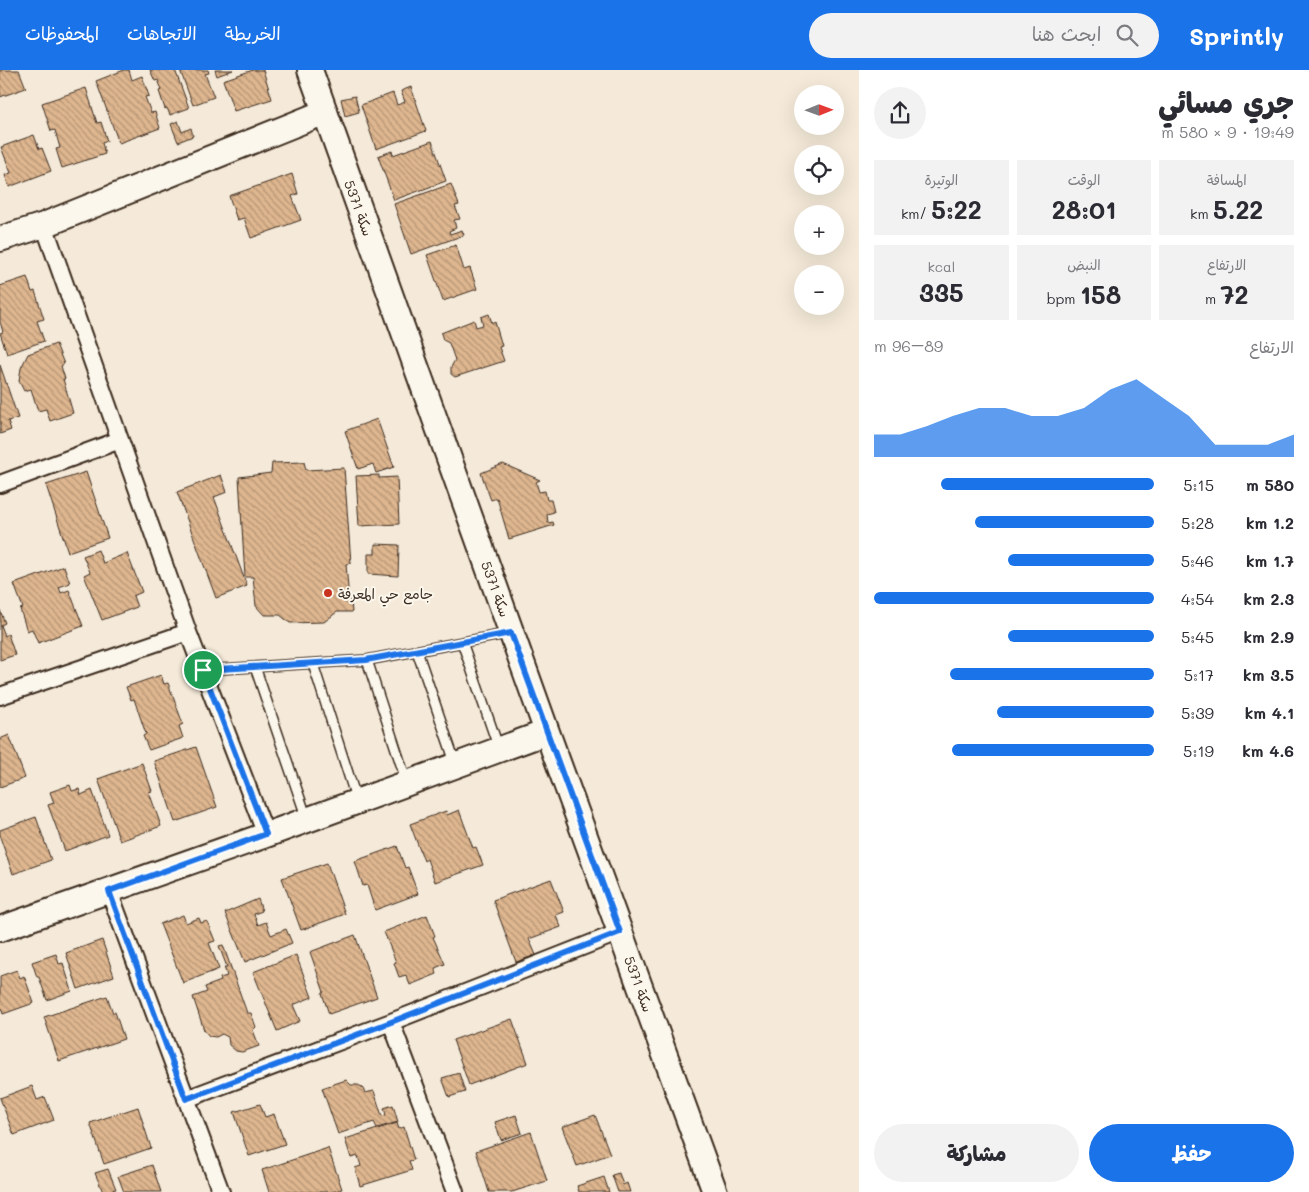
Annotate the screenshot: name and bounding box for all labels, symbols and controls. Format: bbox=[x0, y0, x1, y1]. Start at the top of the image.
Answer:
search box bbox=[809, 13, 1159, 58]
text: Sprintly bbox=[1189, 20, 1284, 51]
text: المحفوظات bbox=[25, 21, 99, 45]
text: الاتجاهات bbox=[127, 21, 197, 45]
text: الخريطة bbox=[225, 21, 281, 45]
text: ابحث هنا bbox=[1032, 21, 1101, 46]
icon: search bbox=[1113, 21, 1141, 49]
text: جري مسائي bbox=[1158, 84, 1294, 120]
north arrow bbox=[794, 85, 844, 135]
map controls bbox=[794, 85, 844, 315]
button: share bbox=[874, 87, 926, 139]
text: 19:49 · 9 × 580 m bbox=[1161, 121, 1294, 142]
button: locate bbox=[794, 145, 844, 195]
text: الوتيرة bbox=[924, 170, 958, 189]
text: الوقت bbox=[1068, 170, 1100, 189]
text: المسافة bbox=[1207, 170, 1247, 189]
street label: سكة 5371 bbox=[340, 177, 378, 239]
text: 5:22 bbox=[931, 193, 982, 225]
text: 28:01 bbox=[1052, 193, 1116, 225]
text: 5.22 bbox=[1213, 193, 1263, 225]
text: /km bbox=[901, 204, 931, 223]
text: km bbox=[1190, 204, 1213, 223]
button: + bbox=[794, 205, 844, 255]
text: النبض bbox=[1067, 255, 1101, 274]
text: الارتفاع bbox=[1207, 255, 1246, 274]
text: kcal bbox=[927, 257, 955, 276]
button: − bbox=[794, 265, 844, 315]
text: 335 bbox=[919, 276, 964, 308]
text: 158 bbox=[1080, 278, 1121, 310]
text: 72 bbox=[1221, 278, 1248, 310]
text: bpm bbox=[1047, 289, 1080, 308]
text: m bbox=[1205, 289, 1221, 308]
text: 89–96 m bbox=[874, 335, 943, 356]
text: الارتفاع bbox=[1249, 336, 1294, 357]
text: 5:15 bbox=[1183, 474, 1214, 495]
text: 580 m bbox=[1246, 474, 1294, 495]
text: 5:28 bbox=[1181, 512, 1214, 533]
text: 1.2 km bbox=[1246, 512, 1294, 533]
text: 5:46 bbox=[1181, 550, 1214, 571]
text: 1.7 km bbox=[1246, 550, 1294, 571]
street label: سكة 5371 bbox=[477, 558, 515, 620]
place label: جامع حي المعرفة bbox=[338, 584, 433, 607]
marker: جامع حي المعرفة bbox=[322, 587, 334, 599]
text: 4:54 bbox=[1181, 588, 1214, 609]
text: 2.3 km bbox=[1243, 588, 1294, 609]
text: 5:45 bbox=[1181, 626, 1214, 647]
text: 2.9 km bbox=[1243, 626, 1294, 647]
pin bbox=[182, 649, 224, 691]
icon: arrive bbox=[189, 656, 217, 684]
text: 5:17 bbox=[1184, 664, 1214, 685]
text: 3.5 km bbox=[1243, 664, 1294, 685]
text: 5:39 bbox=[1181, 702, 1214, 723]
text: 4.1 km bbox=[1245, 702, 1294, 723]
text: 5:19 bbox=[1183, 740, 1214, 761]
text: 4.6 km bbox=[1242, 740, 1294, 761]
street label: سكة 5371 bbox=[620, 953, 658, 1015]
button: مشاركة bbox=[874, 1124, 1079, 1182]
button: حفظ bbox=[1089, 1124, 1294, 1182]

